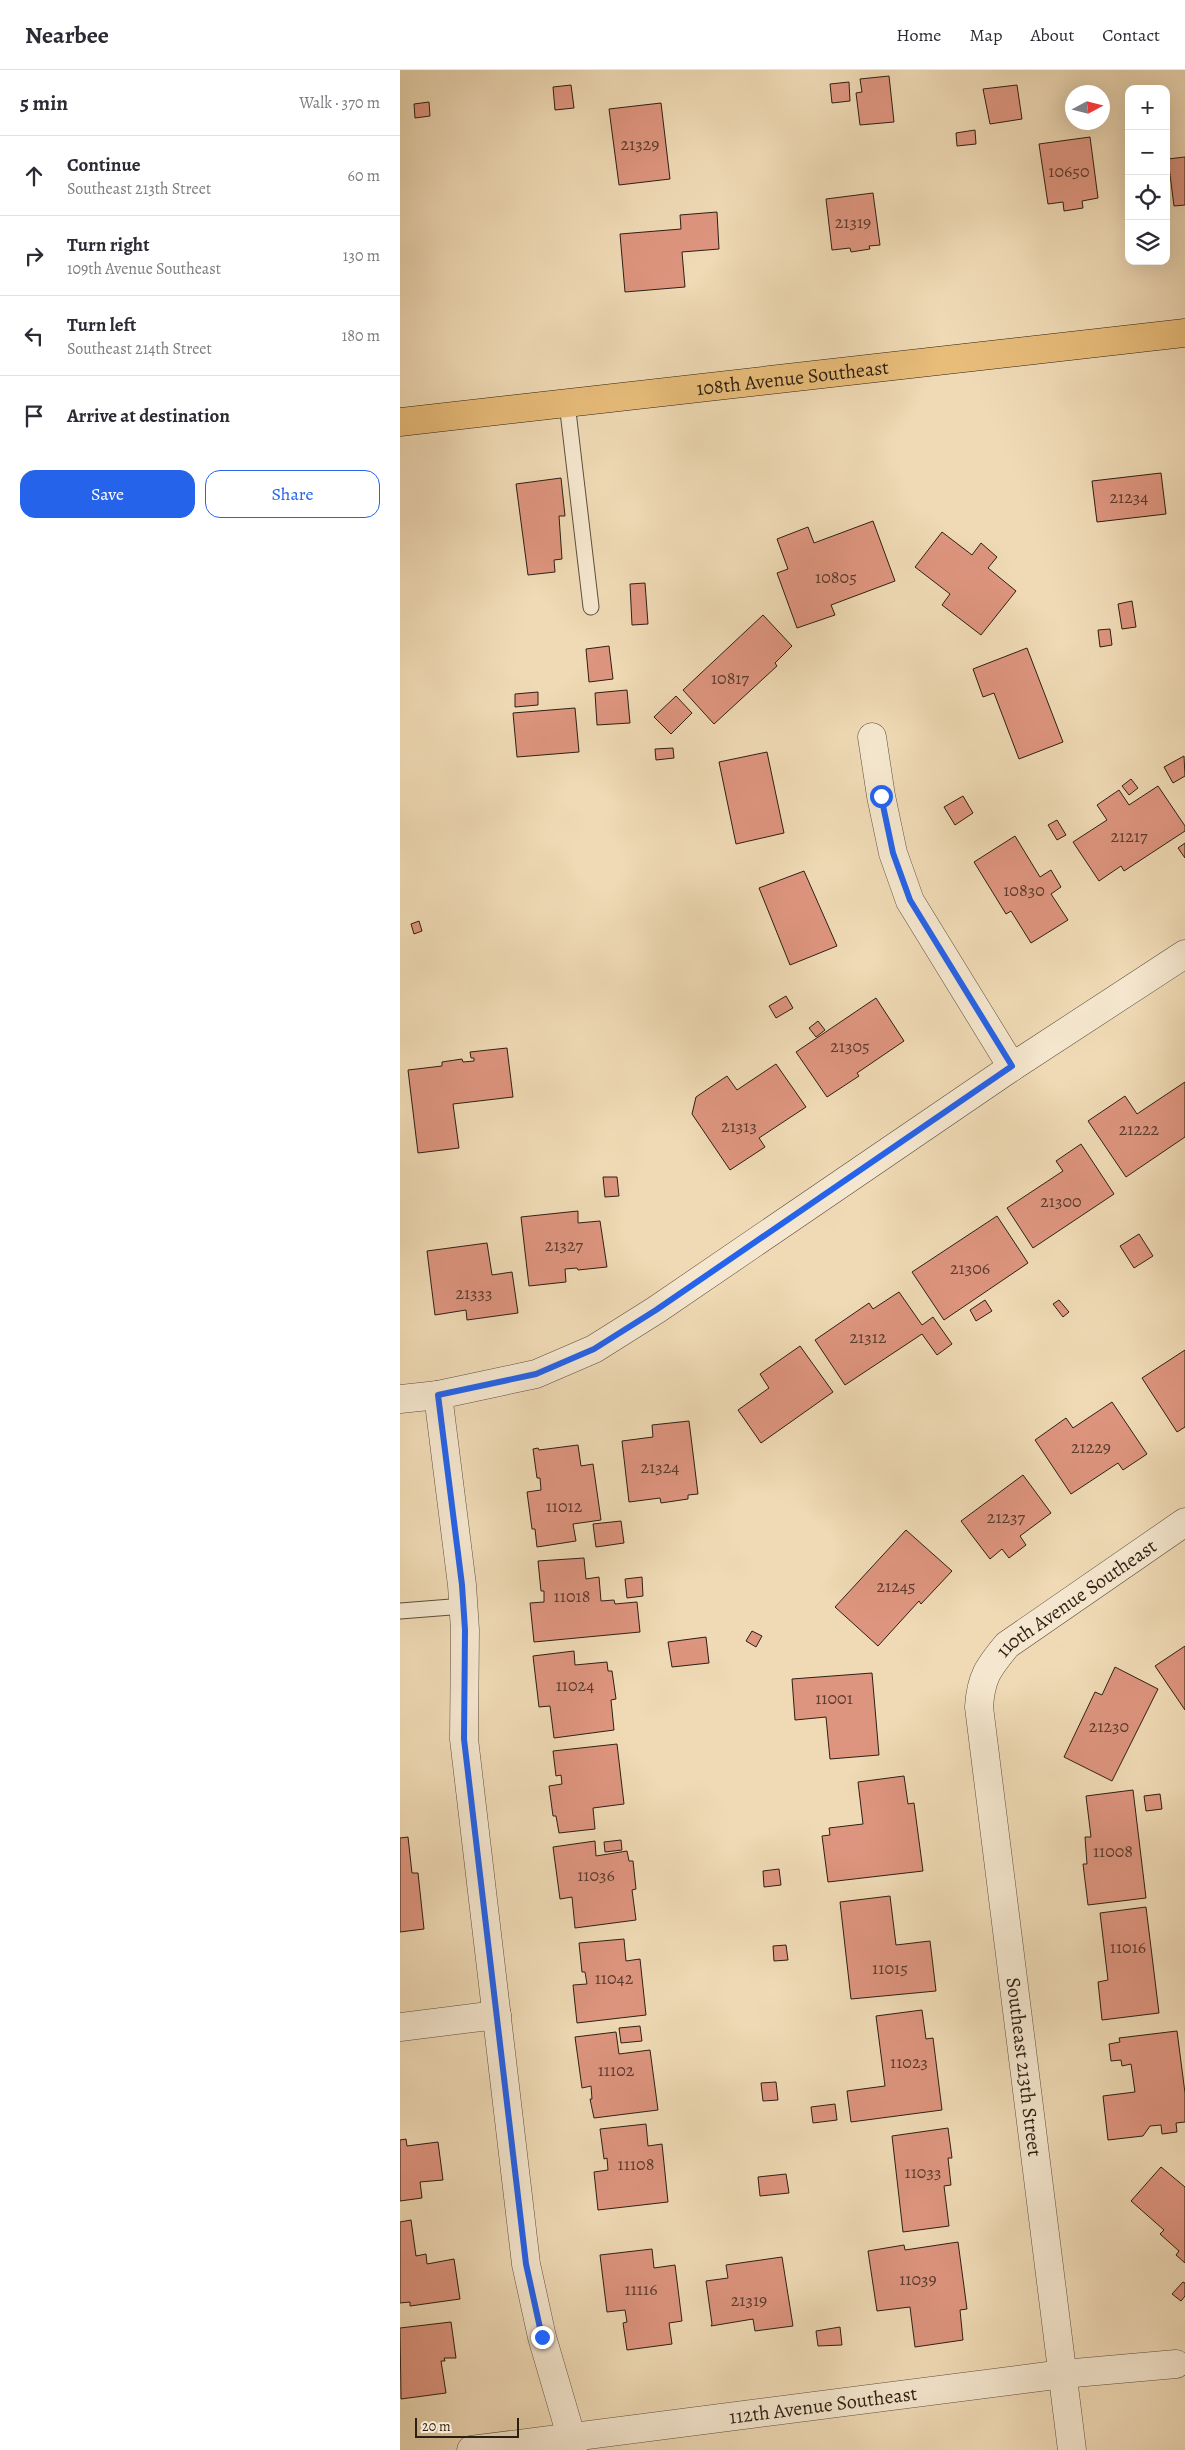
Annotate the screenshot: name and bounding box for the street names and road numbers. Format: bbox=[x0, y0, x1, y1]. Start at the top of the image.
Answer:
street label: 108th Avenue Southeast bbox=[695, 353, 890, 402]
street label: 110th Avenue Southeast bbox=[989, 1532, 1162, 1663]
street label: Southeast 213th Street bbox=[1000, 1976, 1048, 2158]
street label: 112th Avenue Southeast bbox=[728, 2379, 919, 2430]

